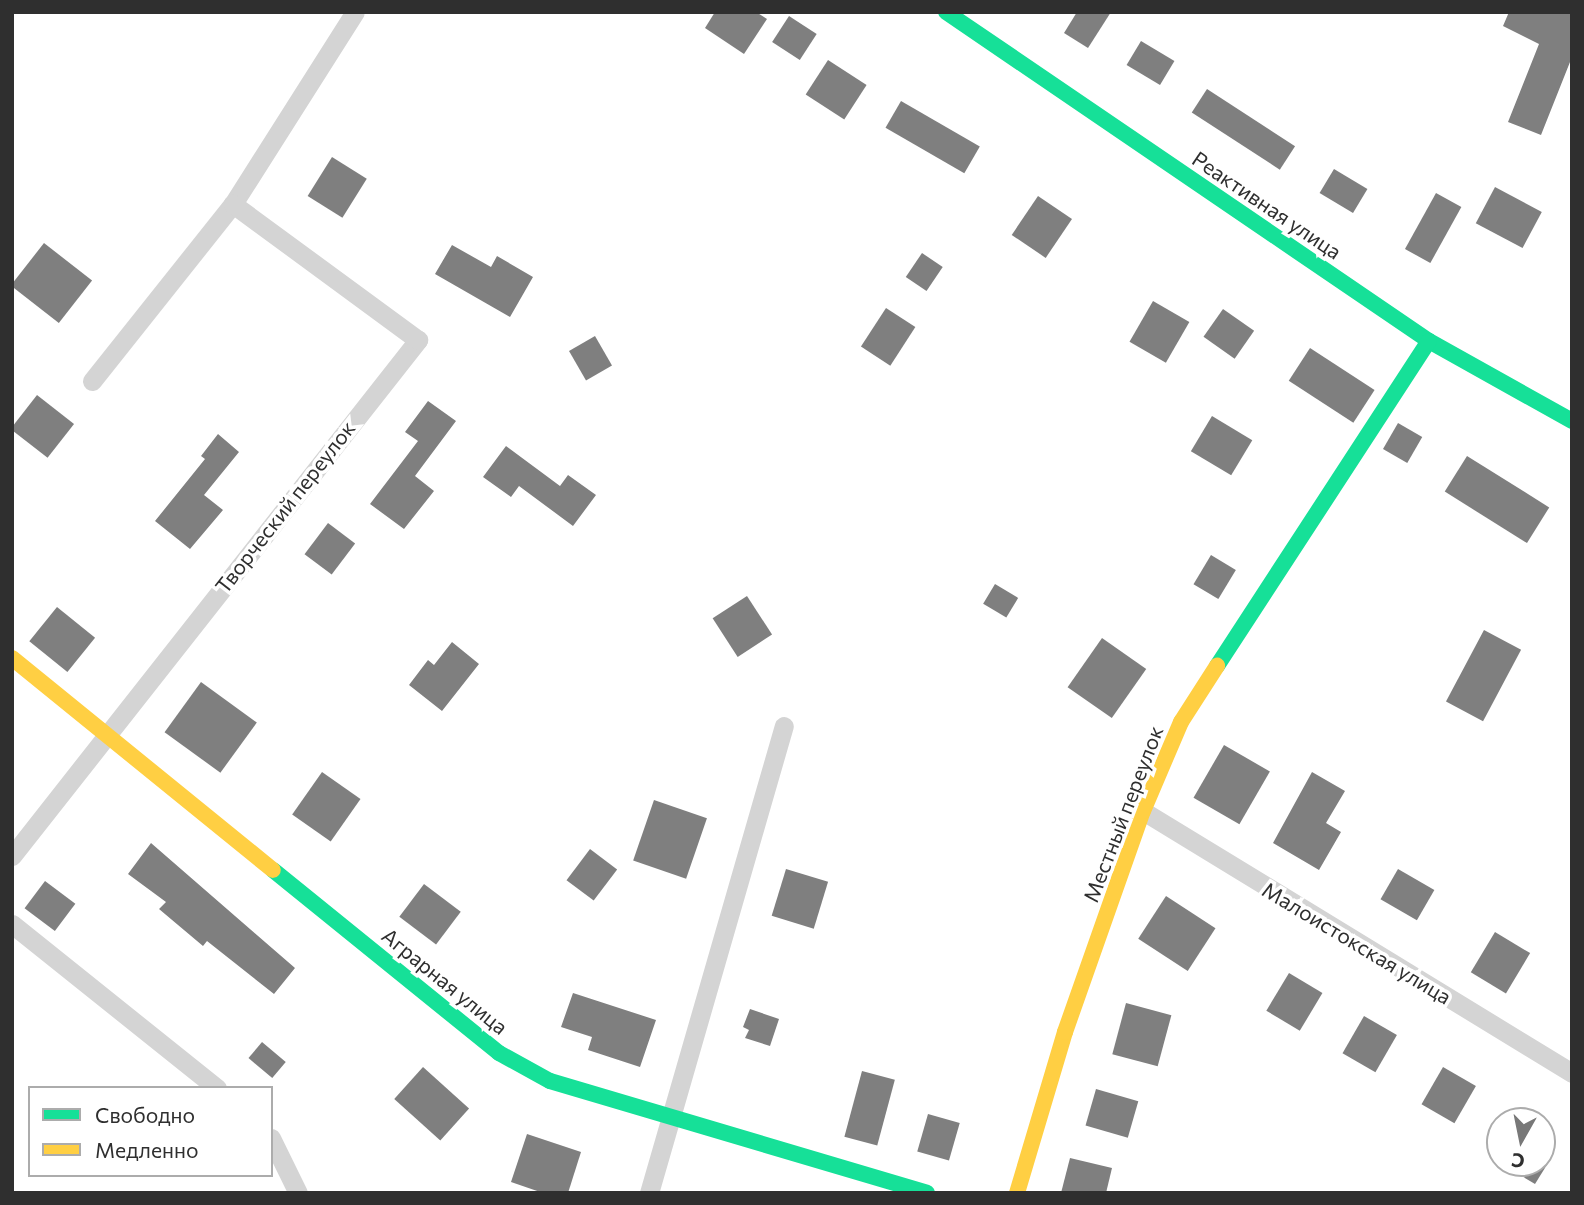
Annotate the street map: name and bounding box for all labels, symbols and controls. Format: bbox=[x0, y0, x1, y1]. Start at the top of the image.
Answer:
street label: Реактивная улица bbox=[1188, 146, 1346, 264]
street label: Творческий переулок bbox=[210, 416, 360, 598]
street label: Местный переулок bbox=[1078, 722, 1168, 906]
street label: Малоистокская улица bbox=[1258, 877, 1456, 1009]
street label: Аграрная улица bbox=[377, 923, 513, 1039]
legend bbox=[28, 1086, 273, 1177]
text: Свободно bbox=[95, 1102, 195, 1127]
north arrow bbox=[1486, 1107, 1556, 1177]
text: Медленно bbox=[95, 1137, 199, 1162]
text: С bbox=[1510, 1149, 1526, 1174]

